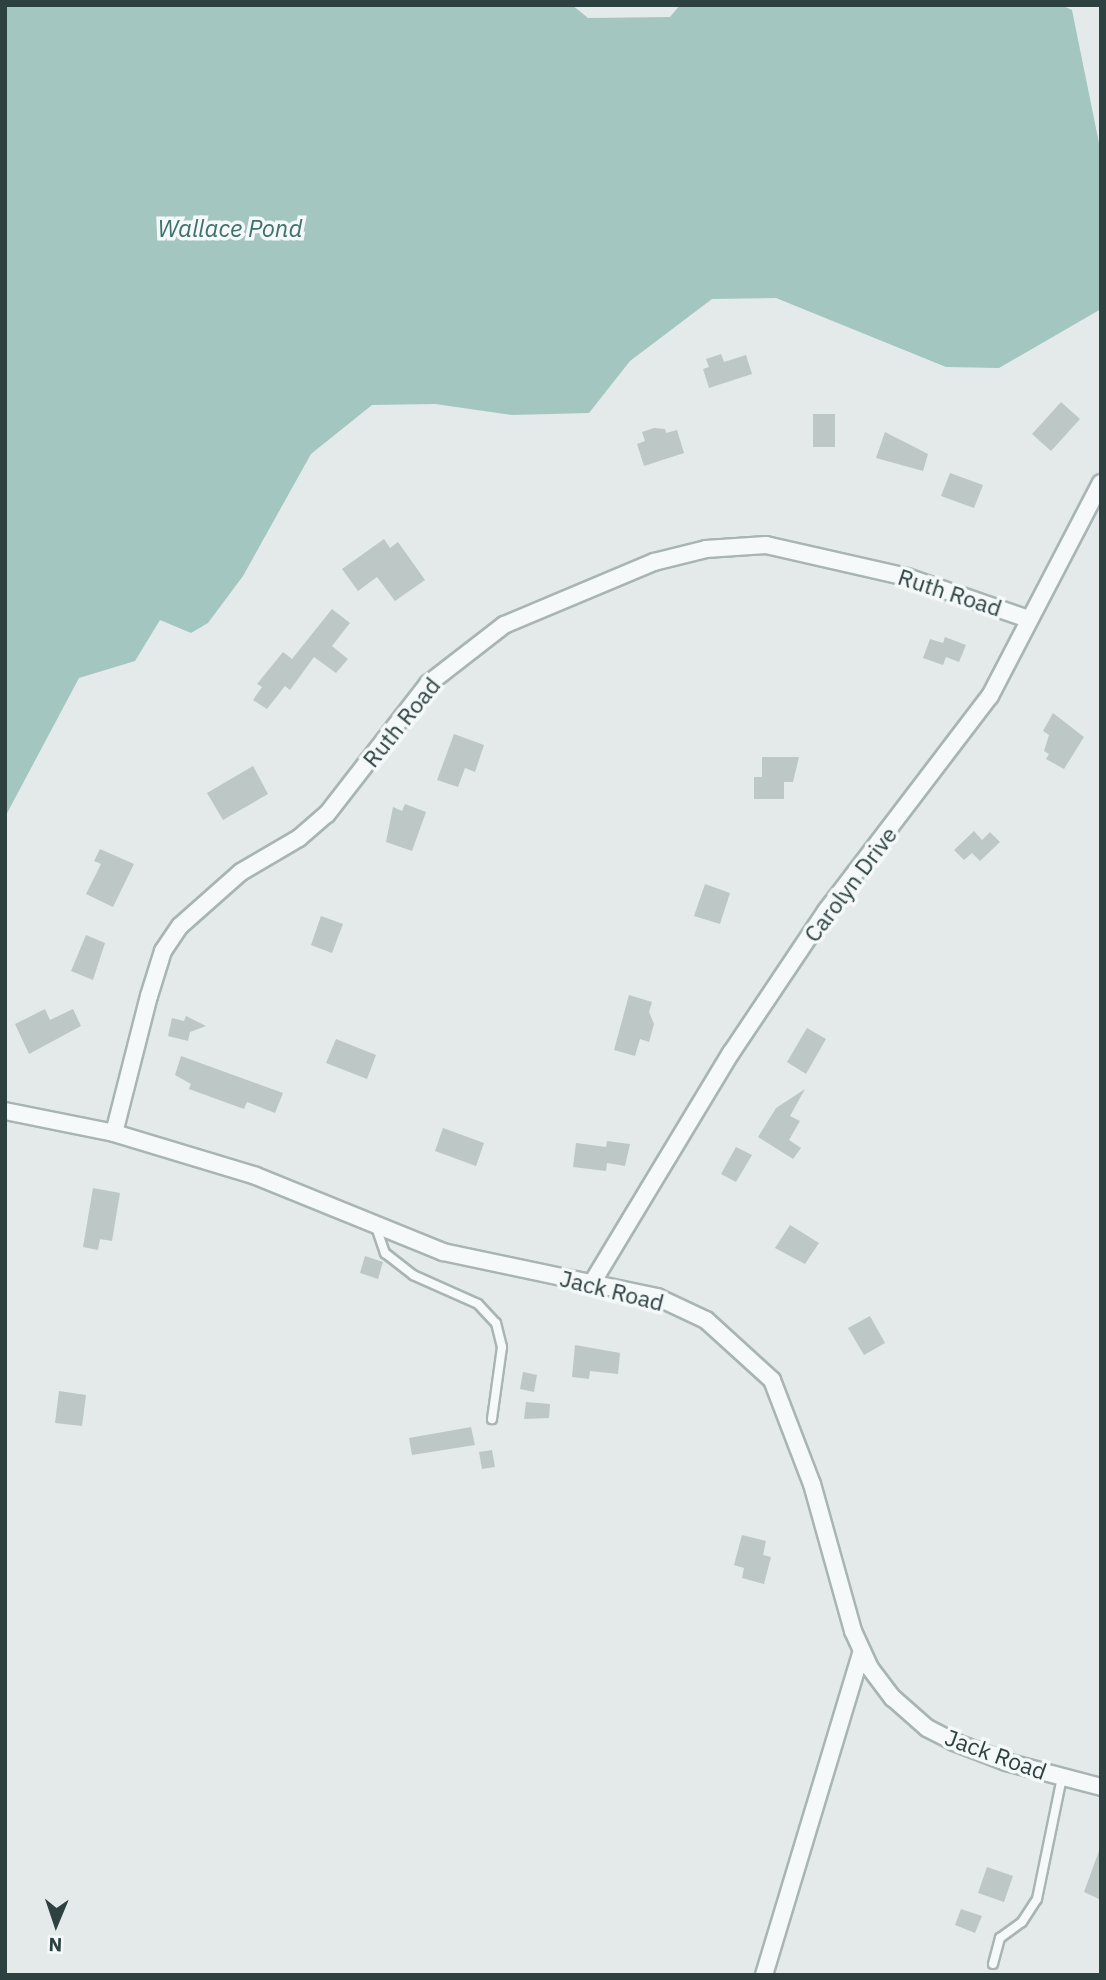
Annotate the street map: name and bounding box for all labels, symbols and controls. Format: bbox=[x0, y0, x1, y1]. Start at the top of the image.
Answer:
water label: Wallace Pond bbox=[158, 215, 302, 243]
street label: Ruth Road bbox=[895, 562, 1005, 622]
street label: Ruth Road bbox=[357, 672, 445, 772]
street label: Carolyn Drive bbox=[798, 821, 902, 947]
street label: Jack Road bbox=[557, 1264, 667, 1316]
street label: Jack Road bbox=[941, 1723, 1051, 1785]
north arrow bbox=[21, 1889, 91, 1959]
text: N bbox=[48, 1933, 63, 1957]

